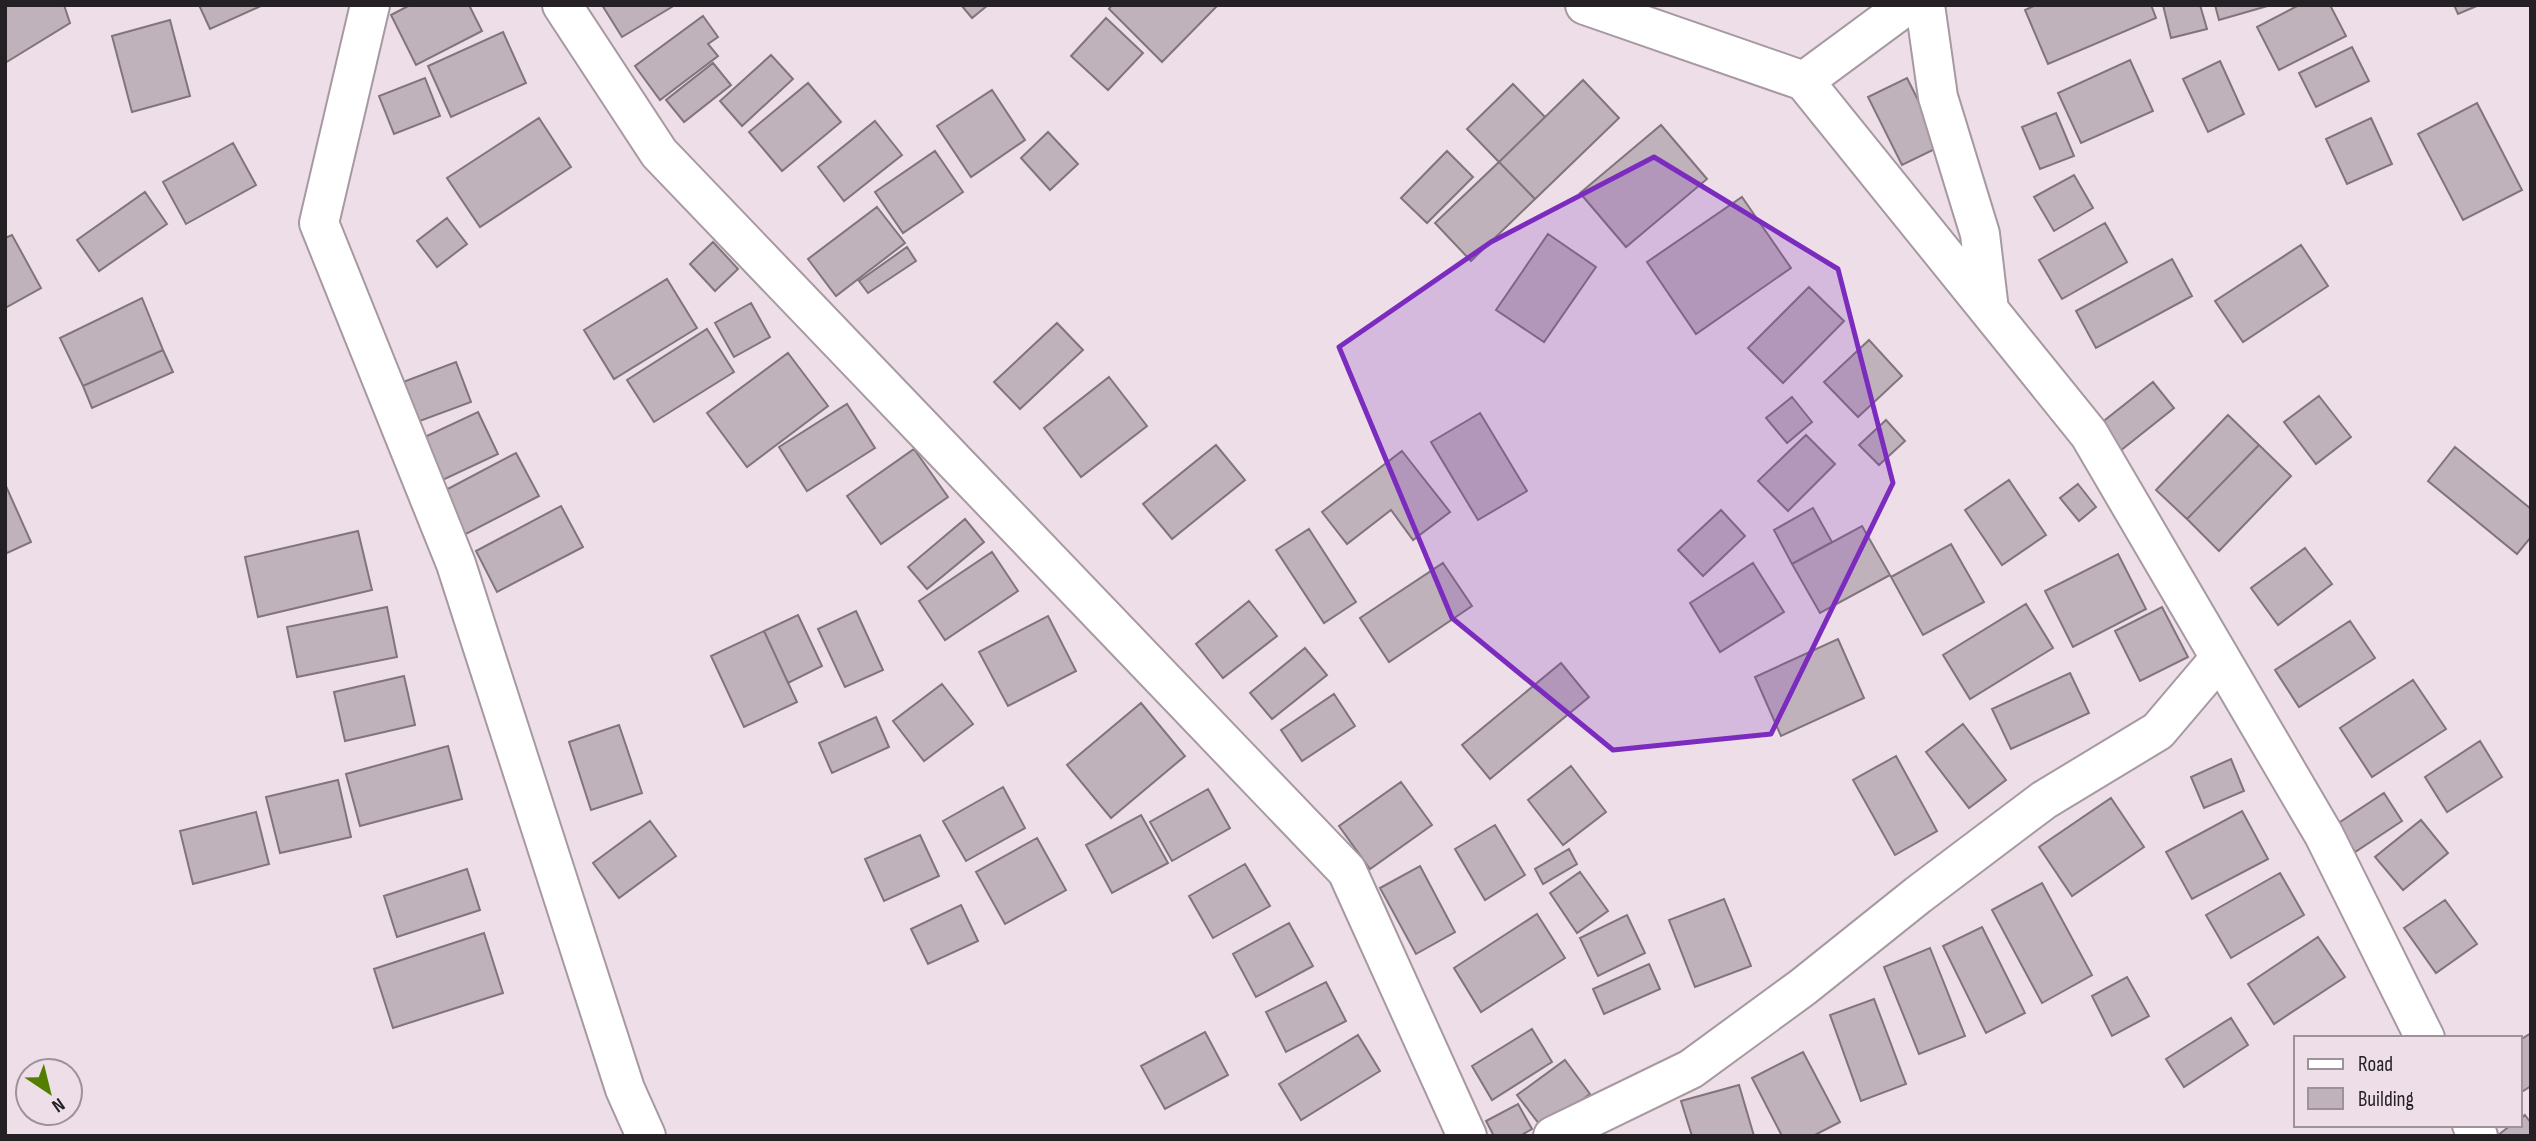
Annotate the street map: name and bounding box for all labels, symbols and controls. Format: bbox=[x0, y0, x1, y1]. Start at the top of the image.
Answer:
legend bbox=[2294, 1036, 2522, 1127]
text: Road bbox=[2358, 1052, 2393, 1077]
north arrow bbox=[14, 1057, 84, 1127]
text: Building bbox=[2358, 1087, 2414, 1112]
text: N bbox=[47, 1092, 69, 1117]

